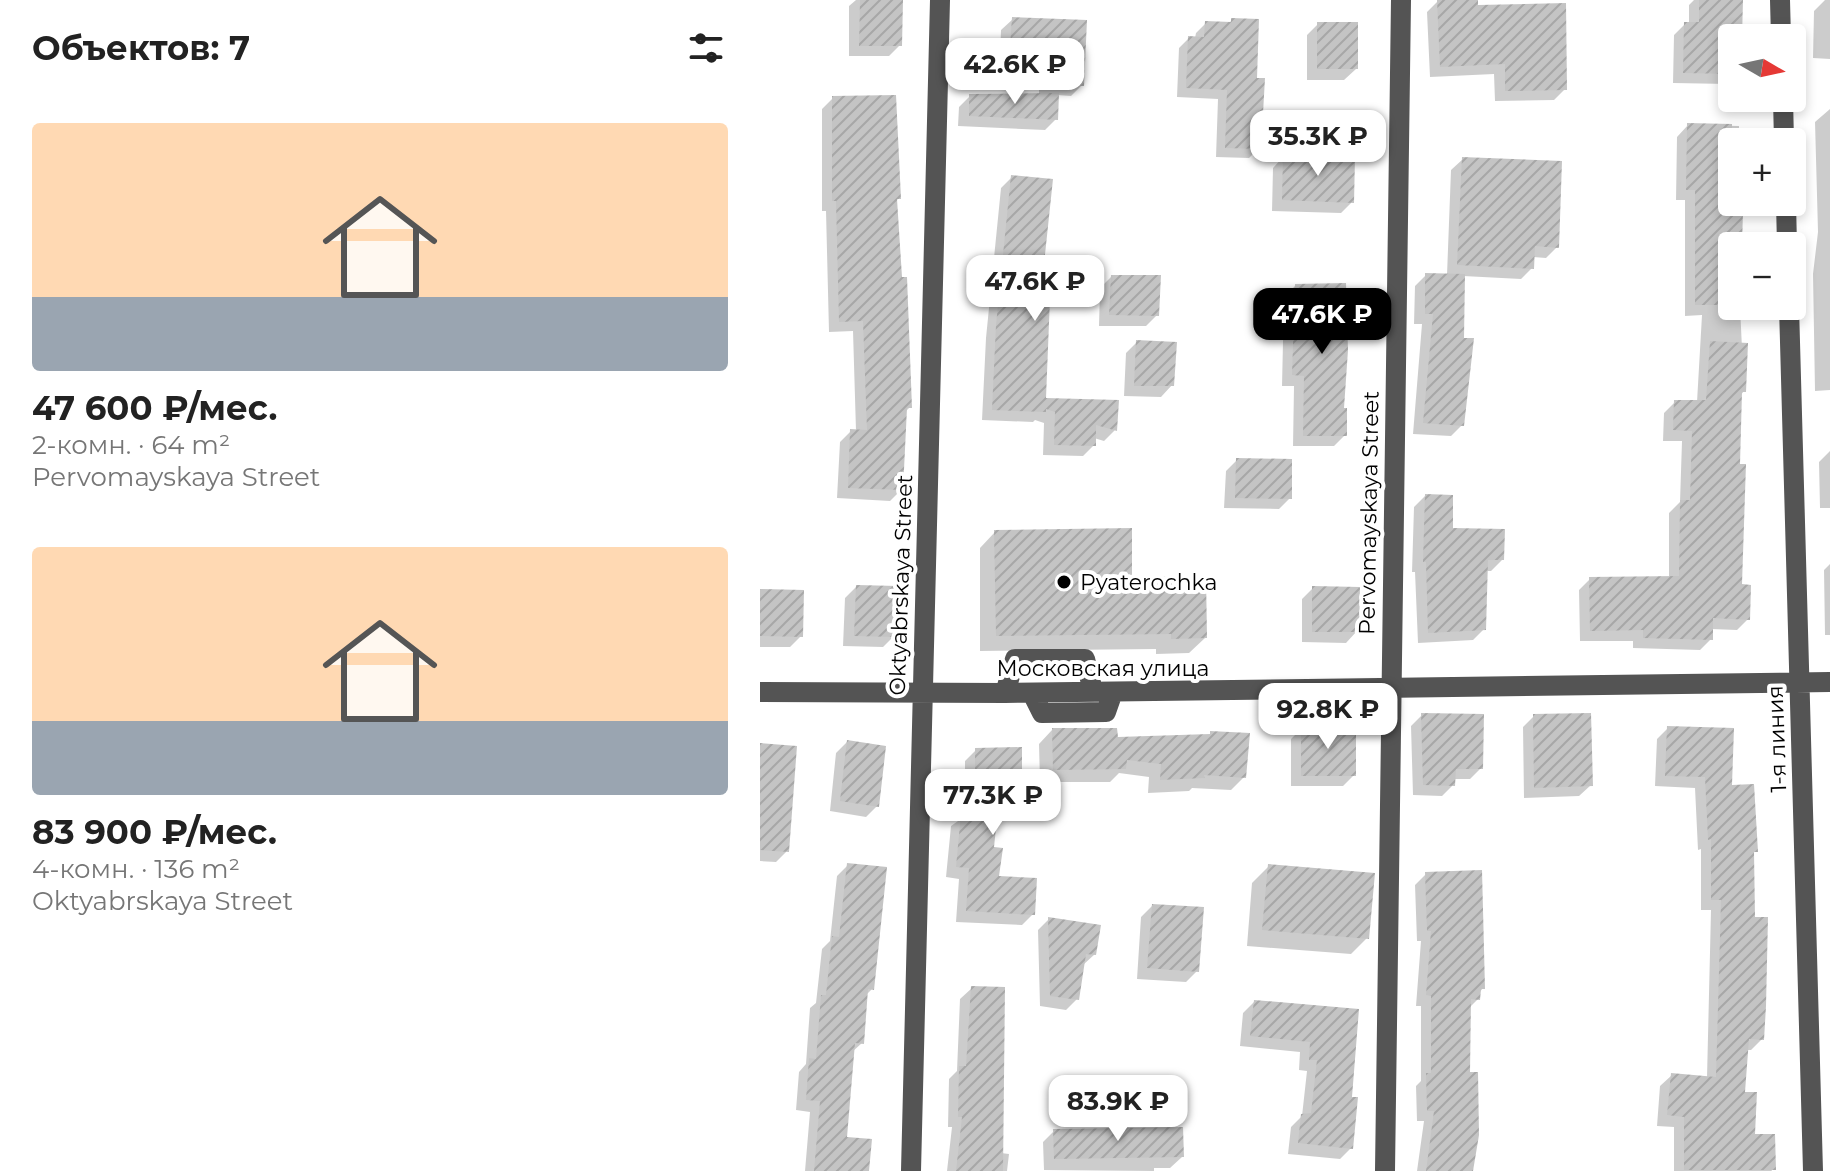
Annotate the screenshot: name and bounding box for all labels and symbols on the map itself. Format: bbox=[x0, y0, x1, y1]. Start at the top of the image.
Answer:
north arrow bbox=[1718, 24, 1806, 112]
pin: 42.6K ₽ bbox=[941, 38, 1089, 106]
pin: 35.3K ₽ bbox=[1244, 110, 1392, 178]
pin: 47.6K ₽ bbox=[961, 255, 1109, 323]
pin: 47.6K ₽ bbox=[1248, 288, 1396, 356]
street label: Pervomayskaya Street bbox=[1353, 391, 1385, 635]
street label: Oktyabrskaya Street bbox=[884, 474, 918, 696]
place label: Pyaterochka bbox=[1080, 569, 1217, 596]
marker: Pyaterochka bbox=[1055, 573, 1073, 591]
street label: Московская улица bbox=[997, 655, 1209, 682]
pin: 92.8K ₽ bbox=[1254, 683, 1402, 751]
street label: 1-я линия bbox=[1762, 685, 1792, 793]
pin: 77.3K ₽ bbox=[919, 769, 1067, 837]
pin: 83.9K ₽ bbox=[1044, 1075, 1192, 1143]

